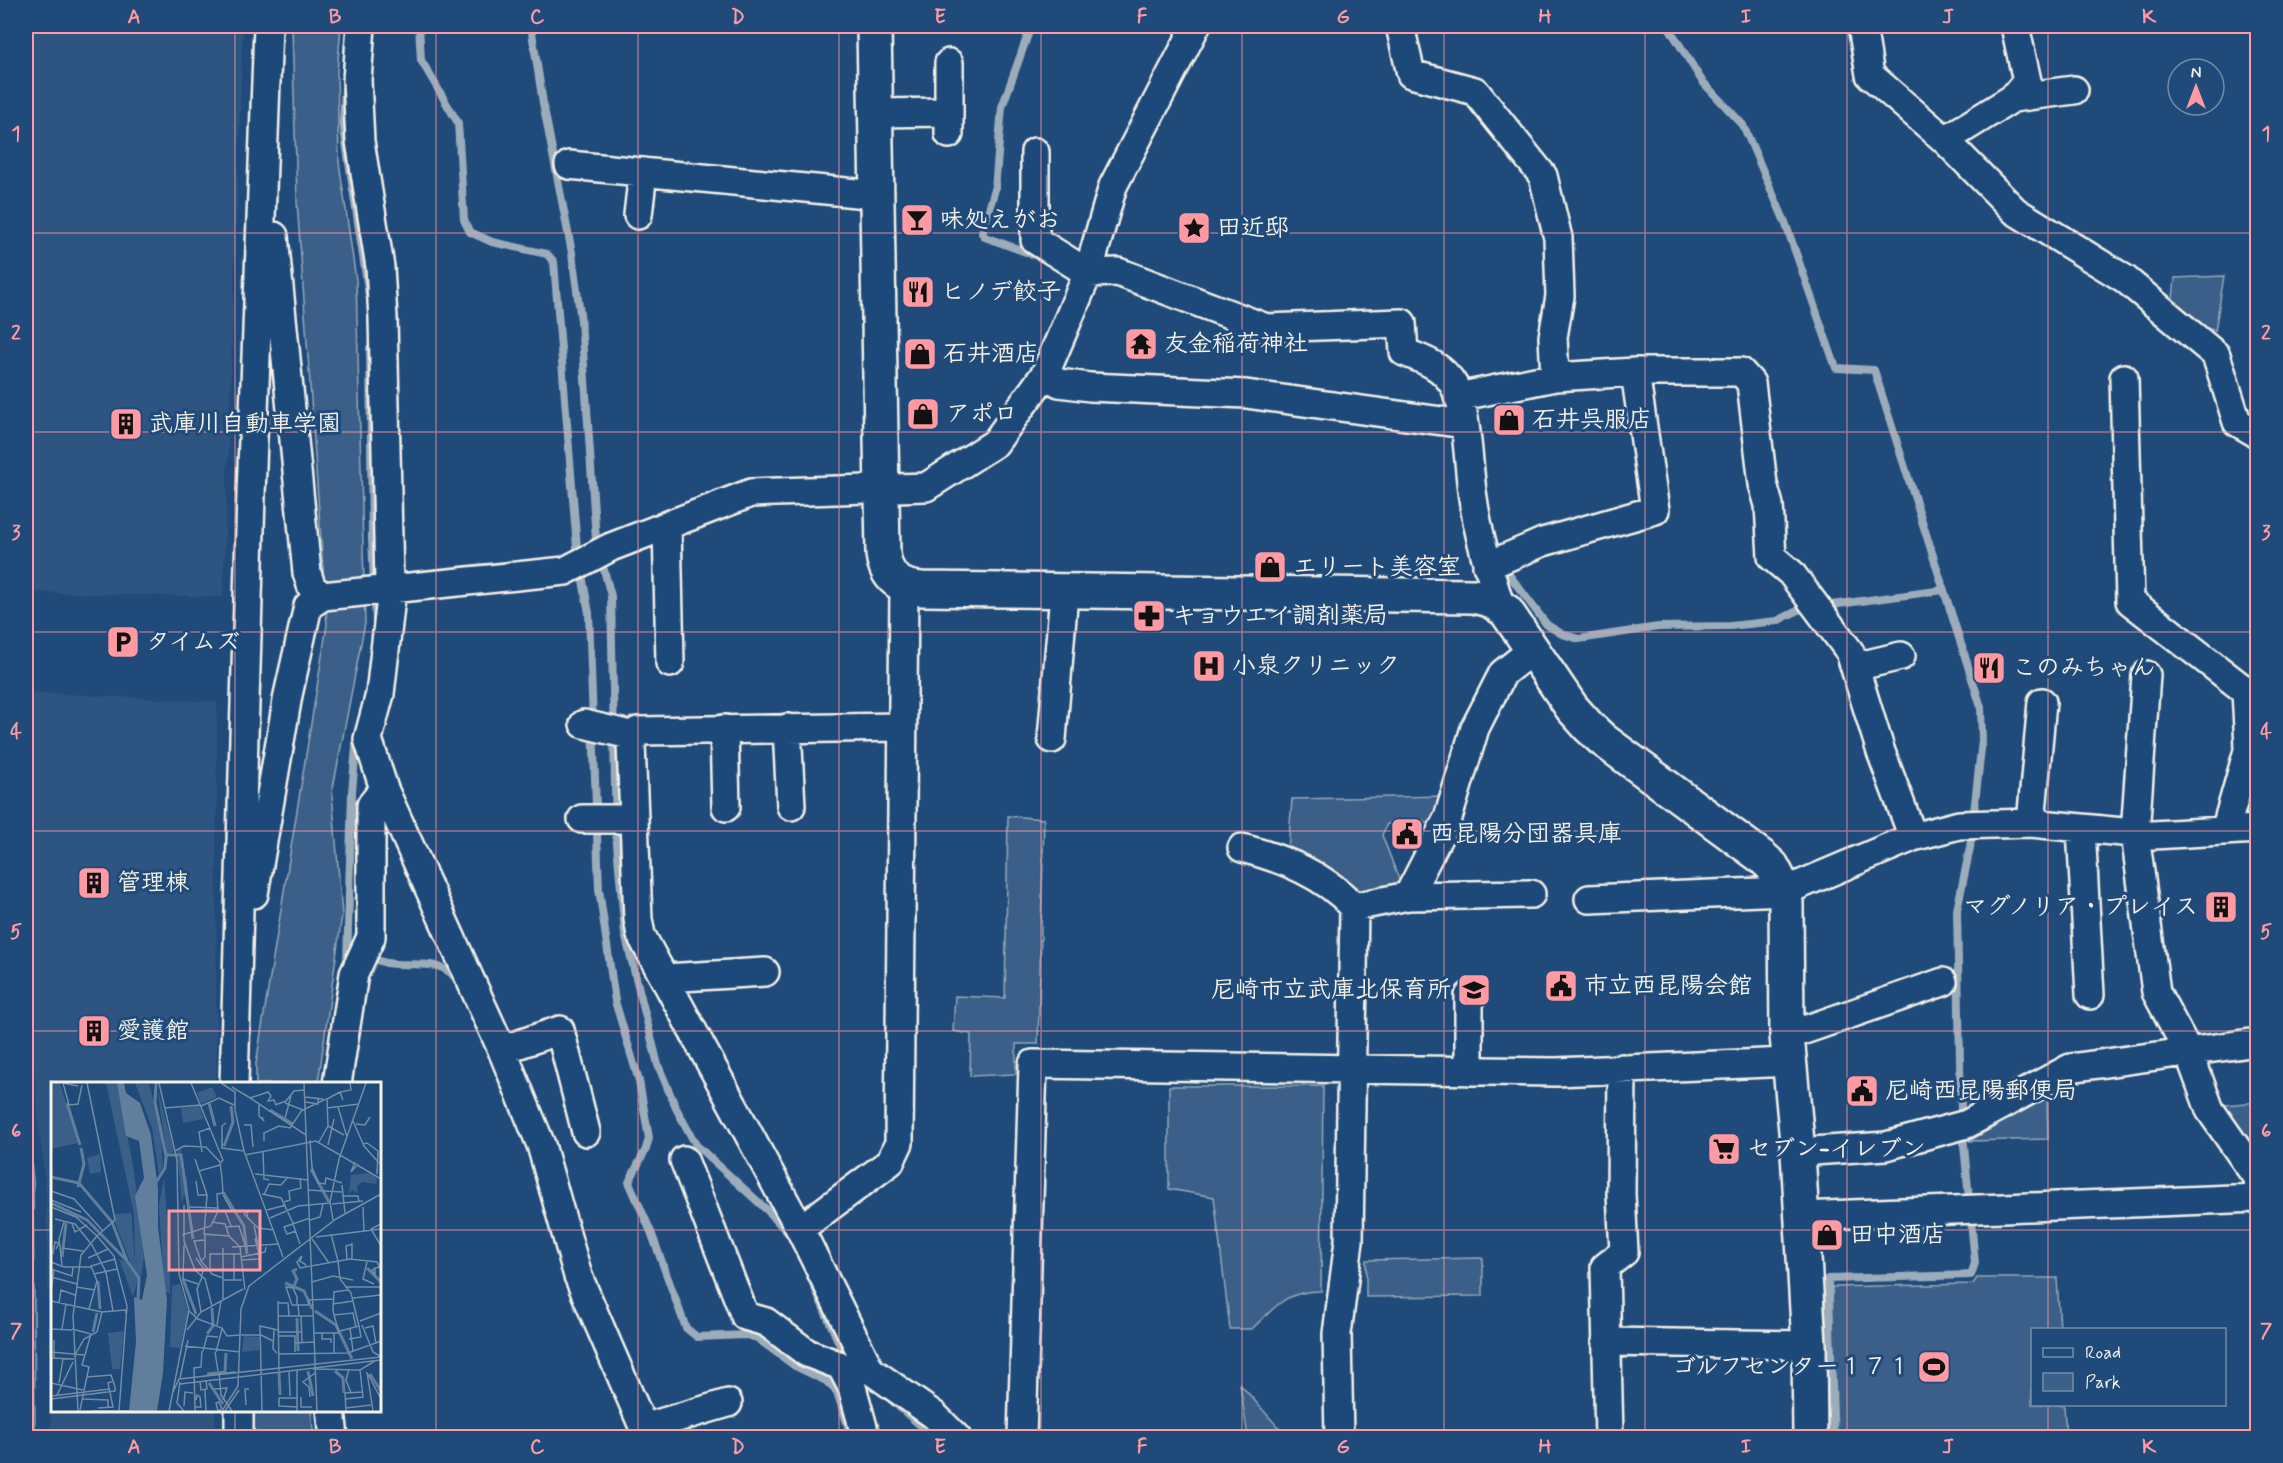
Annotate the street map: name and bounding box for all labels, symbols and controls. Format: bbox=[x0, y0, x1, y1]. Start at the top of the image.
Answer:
text: A bbox=[127, 4, 141, 31]
text: B bbox=[329, 4, 342, 31]
text: C bbox=[530, 4, 545, 31]
text: D bbox=[731, 4, 745, 31]
text: E bbox=[934, 4, 946, 31]
text: F bbox=[1137, 4, 1148, 31]
text: G bbox=[1336, 4, 1350, 31]
text: H bbox=[1538, 4, 1552, 31]
text: I bbox=[1741, 4, 1751, 31]
text: J bbox=[1942, 4, 1954, 31]
text: K bbox=[2142, 4, 2157, 31]
north arrow bbox=[2166, 57, 2226, 117]
text: N bbox=[2191, 63, 2201, 84]
text: 1 bbox=[12, 121, 20, 148]
text: 1 bbox=[2262, 121, 2270, 148]
bar icon: 味処えがお bbox=[899, 202, 935, 238]
place label: 味処えがお bbox=[940, 205, 1060, 236]
place icon: 田近邸 bbox=[1176, 210, 1212, 246]
place label: 田近邸 bbox=[1217, 213, 1289, 244]
restaurant icon: ヒノデ餃子 bbox=[900, 274, 936, 310]
place label: ヒノデ餃子 bbox=[941, 277, 1061, 308]
text: 2 bbox=[11, 320, 21, 347]
text: 2 bbox=[2261, 320, 2271, 347]
temple icon: 友金稲荷神社 bbox=[1123, 326, 1159, 362]
place label: 友金稲荷神社 bbox=[1164, 329, 1308, 360]
shop icon: 石井酒店 bbox=[902, 336, 938, 372]
place label: 石井酒店 bbox=[943, 339, 1039, 370]
shop icon: アポロ bbox=[905, 396, 941, 432]
place label: アポロ bbox=[946, 399, 1018, 430]
shop icon: 石井呉服店 bbox=[1491, 402, 1527, 438]
place label: 石井呉服店 bbox=[1532, 405, 1652, 436]
building icon: 武庫川自動車学園 bbox=[108, 406, 144, 442]
place label: 武庫川自動車学園 bbox=[149, 409, 341, 440]
text: 3 bbox=[11, 520, 21, 547]
text: 3 bbox=[2261, 520, 2271, 547]
shop icon: エリート美容室 bbox=[1252, 549, 1288, 585]
place label: エリート美容室 bbox=[1293, 552, 1461, 583]
pharmacy icon: キョウエイ調剤薬局 bbox=[1131, 598, 1167, 634]
place label: キョウエイ調剤薬局 bbox=[1172, 601, 1388, 632]
parking icon: タイムズ bbox=[105, 624, 141, 660]
place label: タイムズ bbox=[146, 627, 240, 658]
hospital icon: 小泉クリニック bbox=[1191, 648, 1227, 684]
restaurant icon: このみちゃん bbox=[1971, 650, 2007, 686]
place label: 小泉クリニック bbox=[1232, 651, 1400, 682]
place label: このみちゃん bbox=[2012, 653, 2156, 684]
text: 4 bbox=[10, 719, 22, 746]
text: 4 bbox=[2260, 719, 2272, 746]
public building icon: 西昆陽分団器具庫 bbox=[1389, 816, 1425, 852]
place label: 西昆陽分団器具庫 bbox=[1430, 819, 1622, 850]
building icon: 管理棟 bbox=[76, 865, 112, 901]
place label: 管理棟 bbox=[117, 868, 190, 899]
building icon: マグノリア・プレイス bbox=[2203, 889, 2239, 925]
place label: マグノリア・プレイス bbox=[1963, 892, 2198, 923]
text: 5 bbox=[10, 919, 22, 946]
text: 5 bbox=[2260, 919, 2272, 946]
public building icon: 市立西昆陽会館 bbox=[1543, 968, 1579, 1004]
place label: 市立西昆陽会館 bbox=[1584, 971, 1752, 1002]
school or university icon: 尼崎市立武庫北保育所 bbox=[1456, 972, 1492, 1008]
place label: 尼崎市立武庫北保育所 bbox=[1211, 975, 1451, 1006]
building icon: 愛護館 bbox=[76, 1013, 112, 1049]
place label: 愛護館 bbox=[117, 1016, 189, 1047]
public building icon: 尼崎西昆陽郵便局 bbox=[1844, 1073, 1880, 1109]
place label: 尼崎西昆陽郵便局 bbox=[1885, 1076, 2077, 1107]
inset map bbox=[51, 1082, 381, 1412]
text: 6 bbox=[11, 1118, 21, 1145]
text: 6 bbox=[2261, 1118, 2271, 1145]
supermarket icon: セブン-イレブン bbox=[1706, 1131, 1742, 1167]
place label: セブン-イレブン bbox=[1747, 1134, 1926, 1165]
shop icon: 田中酒店 bbox=[1809, 1217, 1845, 1253]
place label: 田中酒店 bbox=[1850, 1220, 1946, 1251]
text: 7 bbox=[10, 1318, 22, 1345]
text: 7 bbox=[2260, 1318, 2272, 1345]
legend bbox=[2031, 1328, 2226, 1406]
text: Road bbox=[2085, 1341, 2121, 1365]
sports icon: ゴルフセンター１７１ bbox=[1916, 1349, 1952, 1385]
place label: ゴルフセンター１７１ bbox=[1672, 1352, 1911, 1383]
text: Park bbox=[2085, 1371, 2121, 1395]
text: A bbox=[127, 1434, 141, 1461]
text: B bbox=[329, 1434, 342, 1461]
text: C bbox=[530, 1434, 545, 1461]
text: D bbox=[731, 1434, 745, 1461]
text: E bbox=[934, 1434, 946, 1461]
text: F bbox=[1137, 1434, 1148, 1461]
text: G bbox=[1336, 1434, 1350, 1461]
text: H bbox=[1538, 1434, 1552, 1461]
text: I bbox=[1741, 1434, 1751, 1461]
text: J bbox=[1942, 1434, 1954, 1461]
text: K bbox=[2142, 1434, 2157, 1461]

